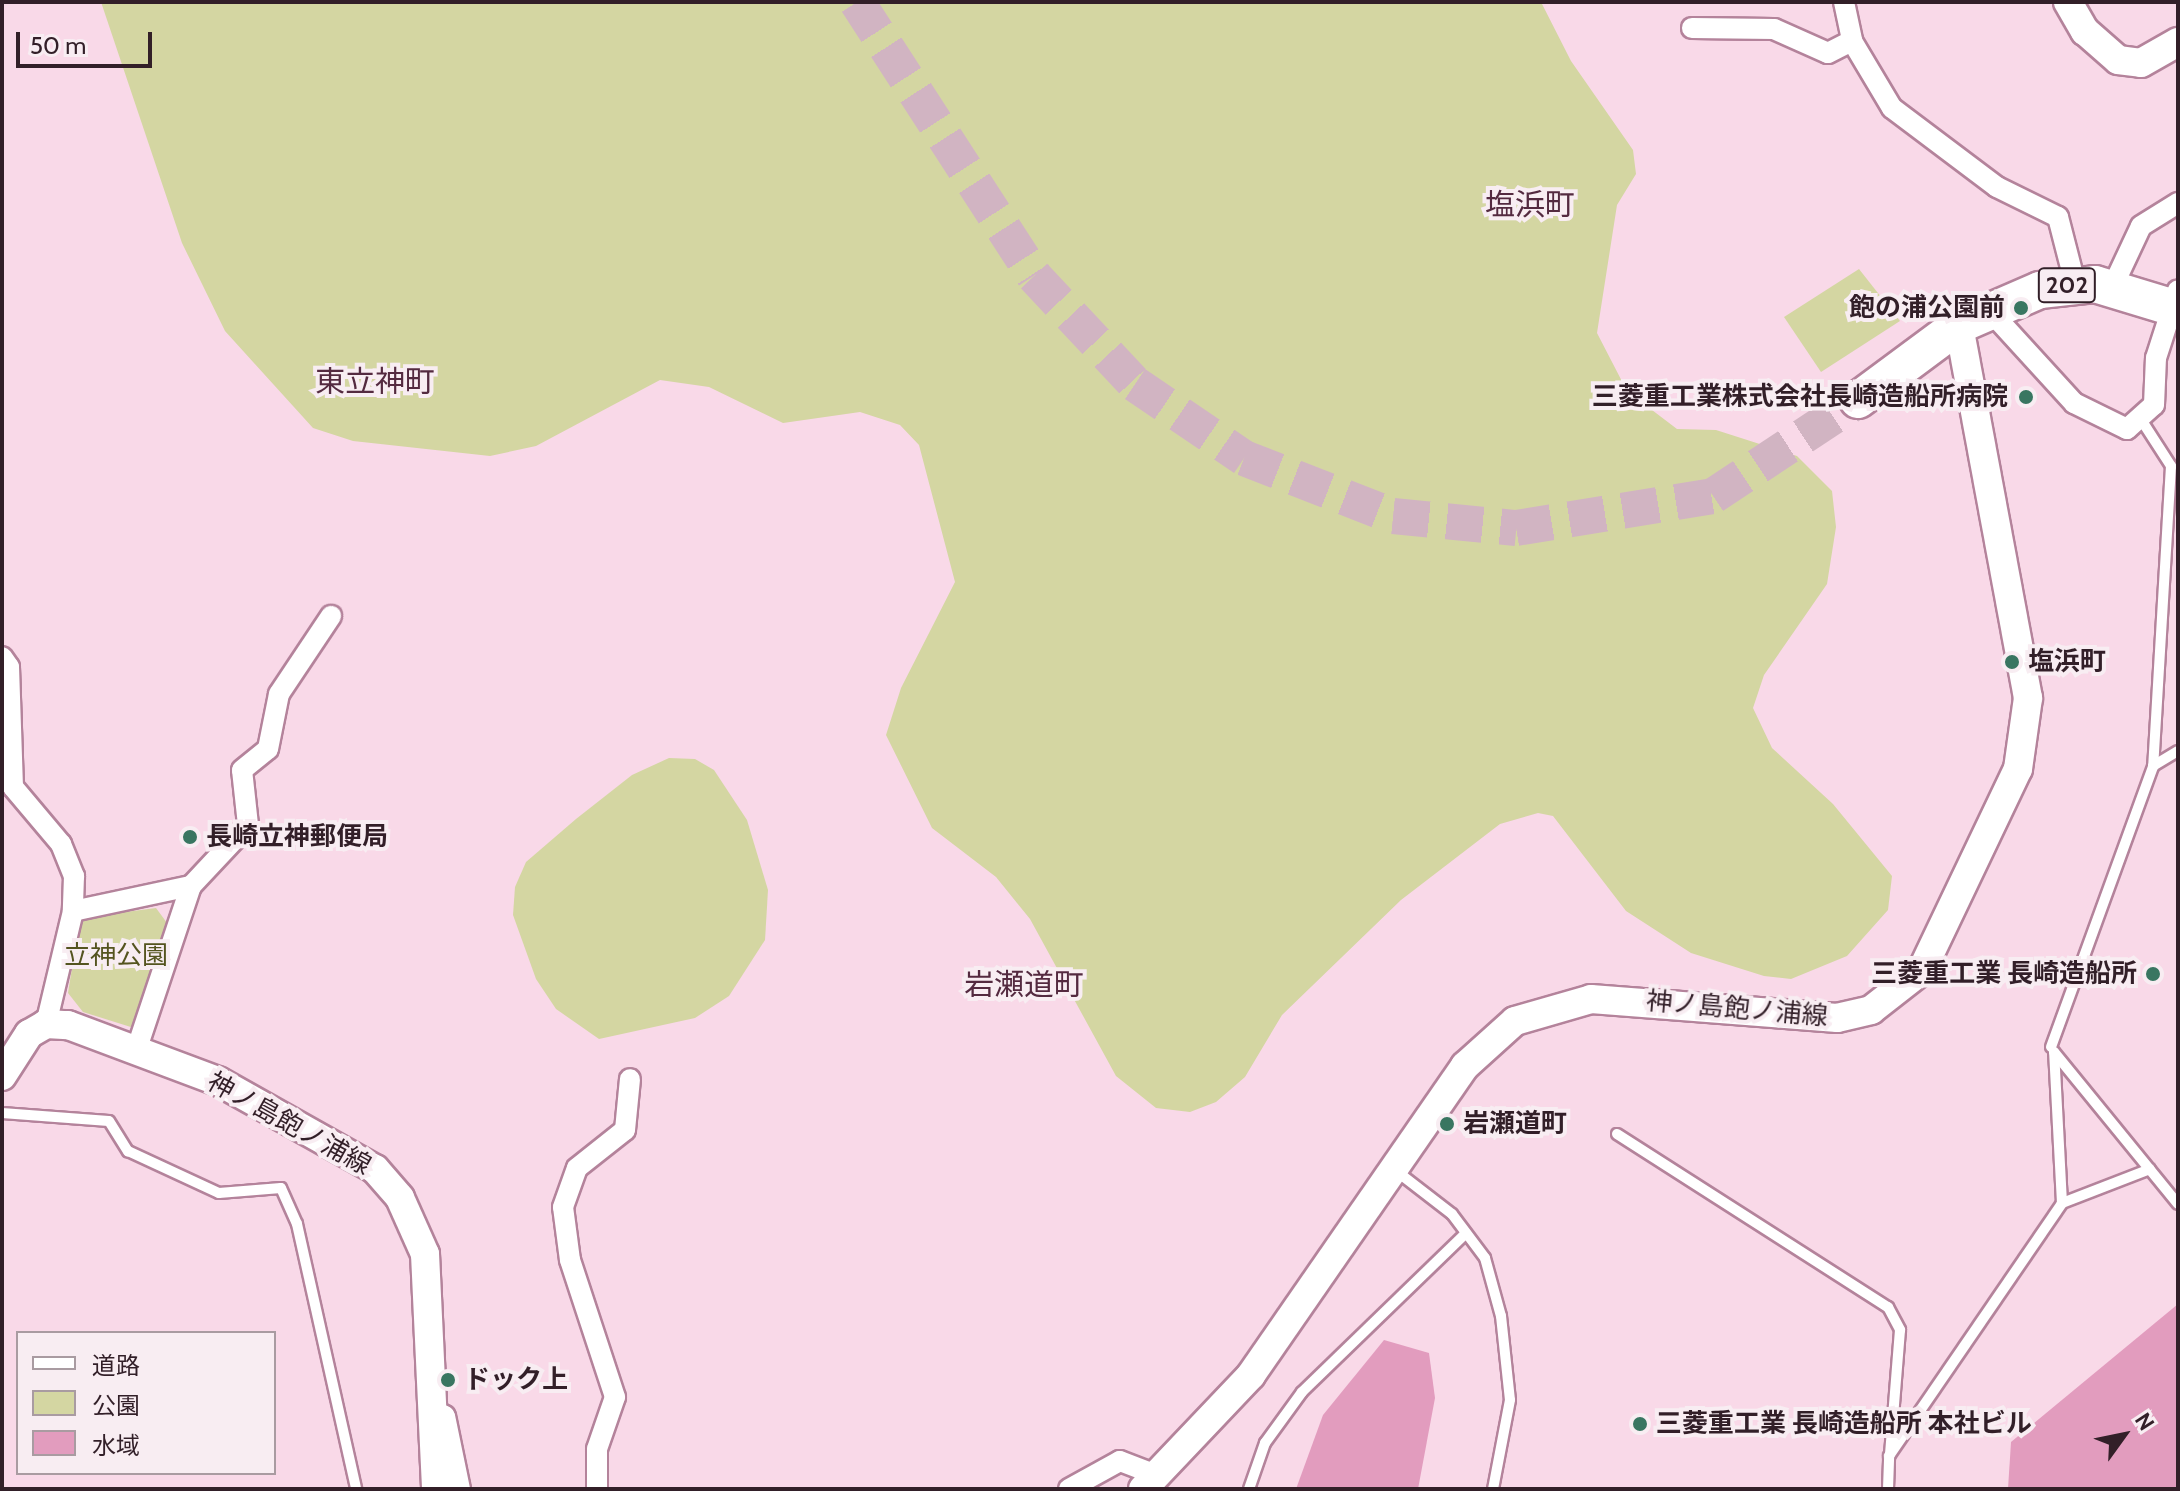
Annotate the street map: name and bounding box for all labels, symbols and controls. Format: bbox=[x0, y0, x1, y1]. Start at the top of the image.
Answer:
scale bar bbox=[20, 16, 156, 66]
text: 50 m bbox=[30, 31, 86, 60]
district label: 塩浜町 bbox=[1485, 187, 1575, 223]
road number: 202 bbox=[2037, 265, 2097, 305]
place label: 飽の浦公園前 bbox=[1849, 292, 2005, 324]
marker: 飽の浦公園前 bbox=[2012, 299, 2030, 317]
district label: 東立神町 bbox=[315, 364, 435, 400]
place label: 三菱重工業株式会社長崎造船所病院 bbox=[1592, 381, 2008, 413]
marker: 三菱重工業株式会社長崎造船所病院 bbox=[2015, 386, 2037, 408]
place label: 塩浜町 bbox=[2028, 646, 2106, 678]
marker: 塩浜町 bbox=[2003, 653, 2021, 671]
place label: 長崎立神郵便局 bbox=[206, 821, 388, 853]
marker: 長崎立神郵便局 bbox=[181, 828, 199, 846]
park label: 立神公園 bbox=[64, 940, 168, 972]
place label: 三菱重工業 長崎造船所 bbox=[1871, 958, 2137, 990]
marker: 三菱重工業 長崎造船所 bbox=[2144, 965, 2162, 983]
district label: 岩瀬道町 bbox=[964, 967, 1084, 1003]
street label: 神ノ島飽ノ浦線 bbox=[1645, 986, 1829, 1032]
street label: 神ノ島飽ノ浦線 bbox=[202, 1066, 376, 1182]
place label: 岩瀬道町 bbox=[1463, 1108, 1567, 1140]
marker: 岩瀬道町 bbox=[1438, 1115, 1456, 1133]
legend bbox=[16, 1331, 276, 1475]
text: 道路 bbox=[92, 1351, 140, 1380]
place label: ドック上 bbox=[464, 1364, 568, 1396]
marker: ドック上 bbox=[439, 1371, 457, 1389]
text: 公園 bbox=[92, 1391, 140, 1420]
north arrow bbox=[2084, 1395, 2164, 1475]
place label: 三菱重工業 長崎造船所 本社ビル bbox=[1656, 1408, 2032, 1440]
text: N bbox=[2129, 1408, 2160, 1436]
marker: 三菱重工業 長崎造船所 本社ビル bbox=[1631, 1415, 1649, 1433]
text: 水域 bbox=[92, 1431, 140, 1460]

